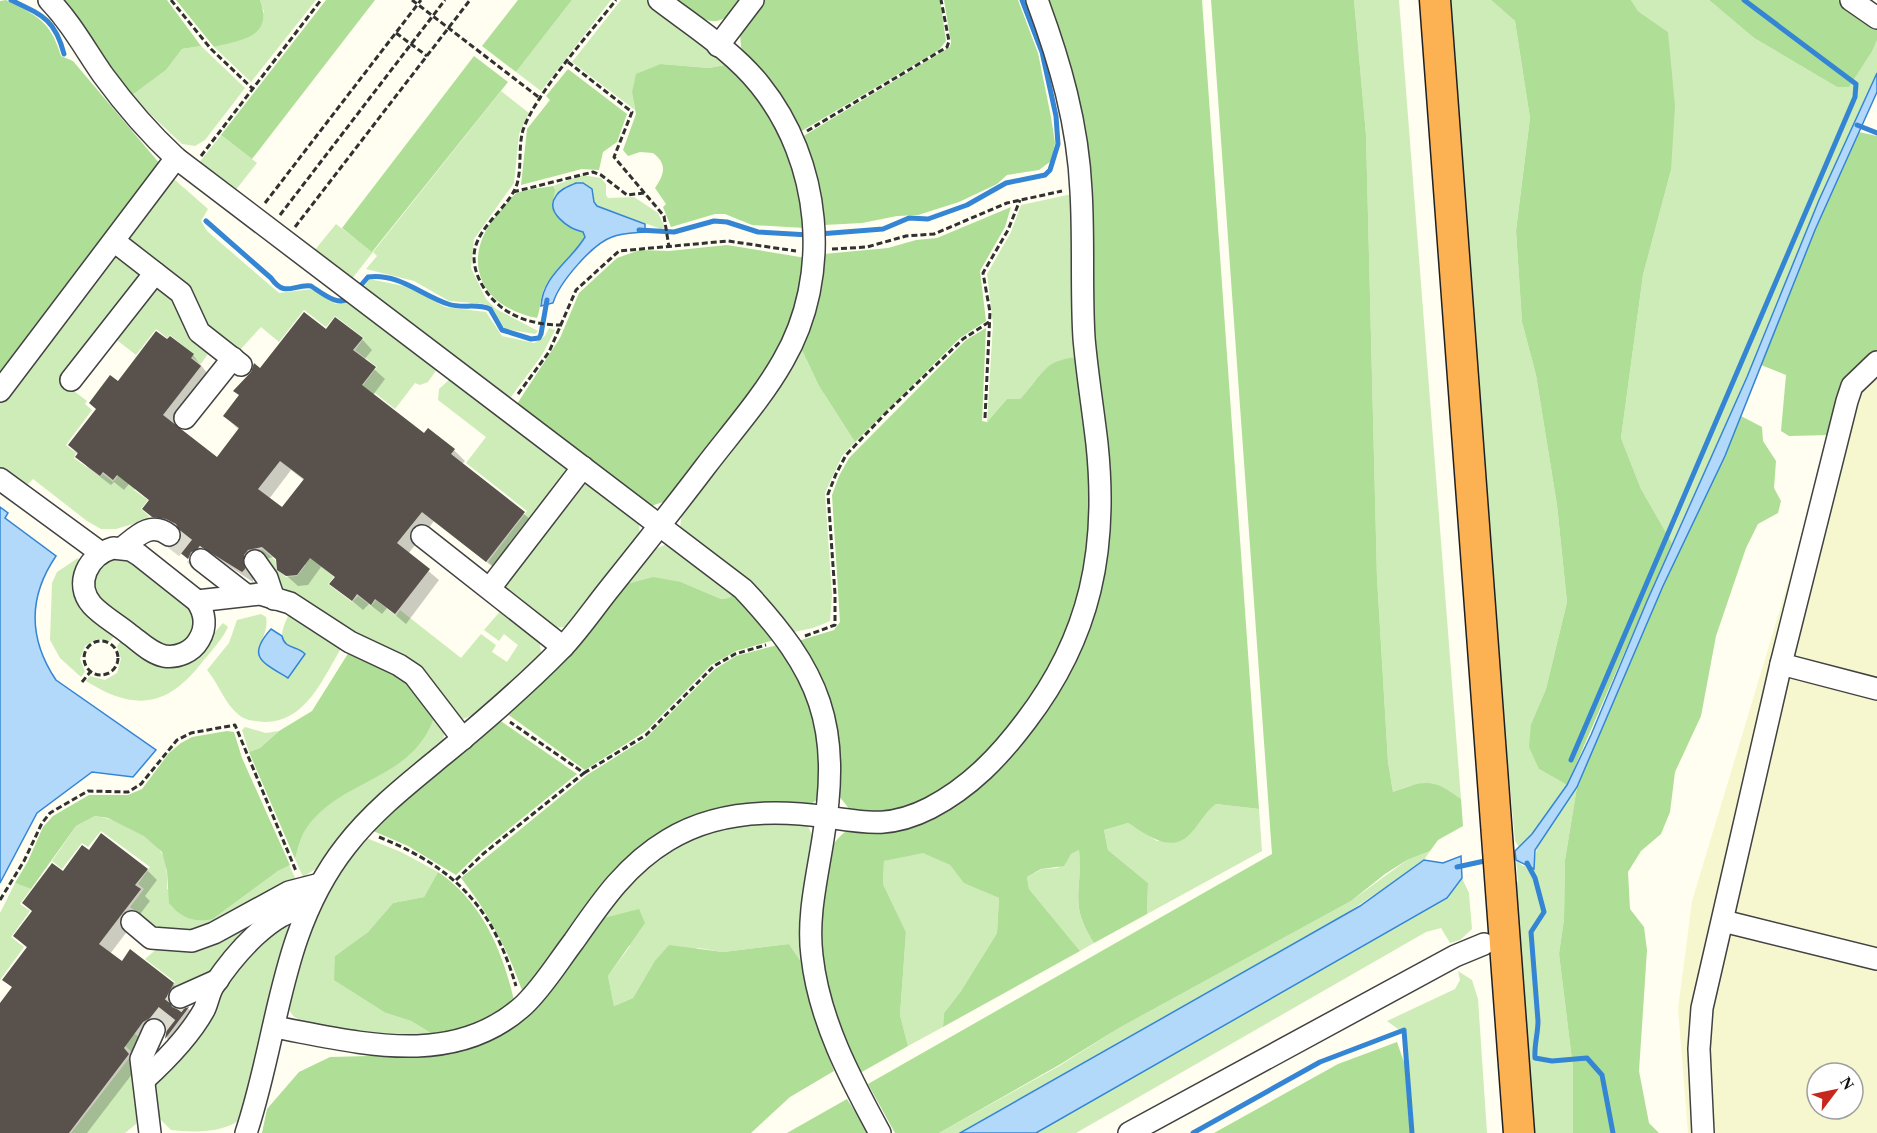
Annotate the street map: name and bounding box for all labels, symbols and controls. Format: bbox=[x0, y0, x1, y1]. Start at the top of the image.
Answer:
north arrow bbox=[1805, 1061, 1865, 1121]
text: N bbox=[1837, 1074, 1858, 1093]

